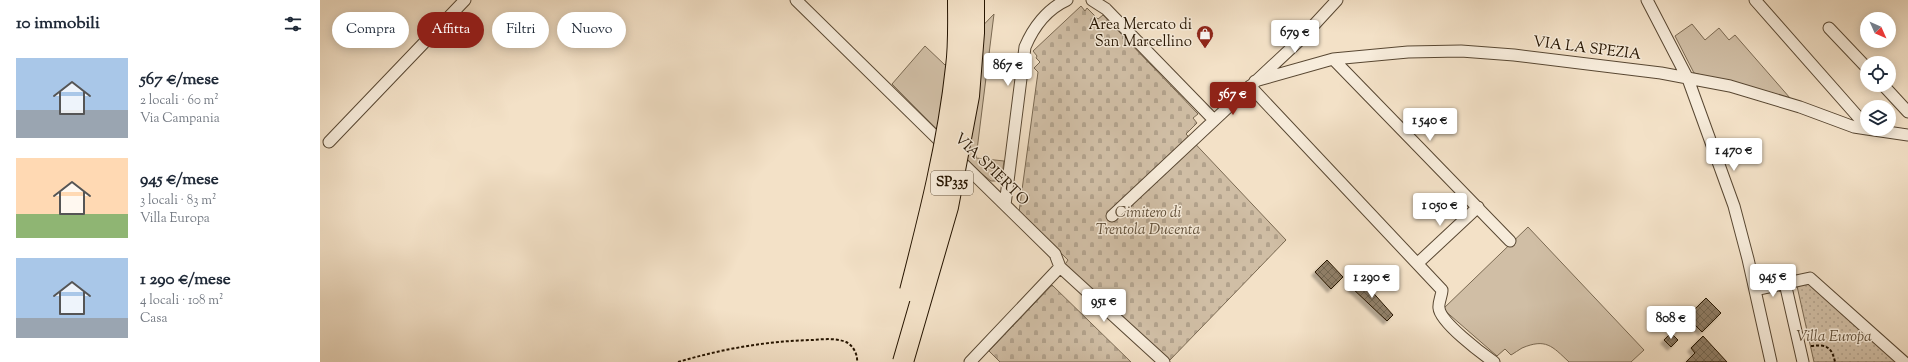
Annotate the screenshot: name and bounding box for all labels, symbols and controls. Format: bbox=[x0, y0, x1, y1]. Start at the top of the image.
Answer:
text: 10 immobili bbox=[16, 12, 100, 36]
chip: Compra bbox=[332, 12, 409, 48]
chip: Affitta bbox=[417, 12, 484, 48]
chip: Filtri bbox=[492, 12, 549, 48]
chip: Nuovo bbox=[557, 12, 626, 48]
north arrow bbox=[1860, 12, 1896, 48]
map controls bbox=[1860, 12, 1896, 136]
icon: filters bbox=[282, 13, 304, 35]
place label: Area Mercato di San Marcellino bbox=[1088, 15, 1192, 53]
pin: 679 € bbox=[1267, 20, 1323, 54]
shop icon: Area Mercato di San Marcellino bbox=[1195, 24, 1215, 49]
text: 679 € bbox=[1280, 24, 1310, 42]
street label: VIA LA SPEZIA bbox=[1532, 32, 1642, 66]
pin: 867 € bbox=[980, 53, 1036, 87]
button: locate bbox=[1860, 56, 1896, 92]
text: 867 € bbox=[993, 57, 1023, 75]
text: 567 €/mese bbox=[140, 68, 219, 92]
icon: home bbox=[48, 74, 96, 122]
pin: 567 € bbox=[1205, 82, 1261, 116]
text: 567 € bbox=[1219, 86, 1247, 104]
text: 2 locali · 60 m² bbox=[140, 92, 219, 110]
button: layers bbox=[1860, 100, 1896, 136]
pin: 1 540 € bbox=[1393, 108, 1467, 142]
text: Via Campania bbox=[140, 110, 220, 128]
text: 1 540 € bbox=[1412, 112, 1448, 130]
street label: VIA SPIERTO bbox=[949, 129, 1033, 211]
pin: 1 470 € bbox=[1697, 138, 1771, 172]
text: 1 470 € bbox=[1715, 142, 1753, 160]
text: 945 €/mese bbox=[140, 168, 219, 192]
road number: SP335 bbox=[931, 171, 973, 195]
icon: home bbox=[48, 174, 96, 222]
text: 3 locali · 83 m² bbox=[140, 192, 216, 210]
pin: 1 050 € bbox=[1403, 193, 1477, 227]
text: 1 050 € bbox=[1422, 197, 1458, 215]
park label: Cimitero di Trentola Ducenta bbox=[1096, 203, 1201, 241]
text: Villa Europa bbox=[140, 210, 210, 228]
pin: 945 € bbox=[1745, 264, 1801, 298]
pin: 1 290 € bbox=[1335, 265, 1409, 299]
text: 1 290 €/mese bbox=[140, 268, 231, 292]
text: 945 € bbox=[1759, 268, 1787, 286]
text: 1 290 € bbox=[1353, 269, 1391, 287]
icon: home bbox=[48, 274, 96, 322]
pin: 951 € bbox=[1076, 289, 1132, 323]
text: 4 locali · 108 m² bbox=[140, 292, 224, 310]
text: 951 € bbox=[1091, 293, 1117, 311]
pin: 808 € bbox=[1643, 306, 1699, 340]
text: Casa bbox=[140, 310, 167, 328]
text: 808 € bbox=[1656, 310, 1686, 328]
park label: Villa Europa bbox=[1796, 327, 1872, 348]

